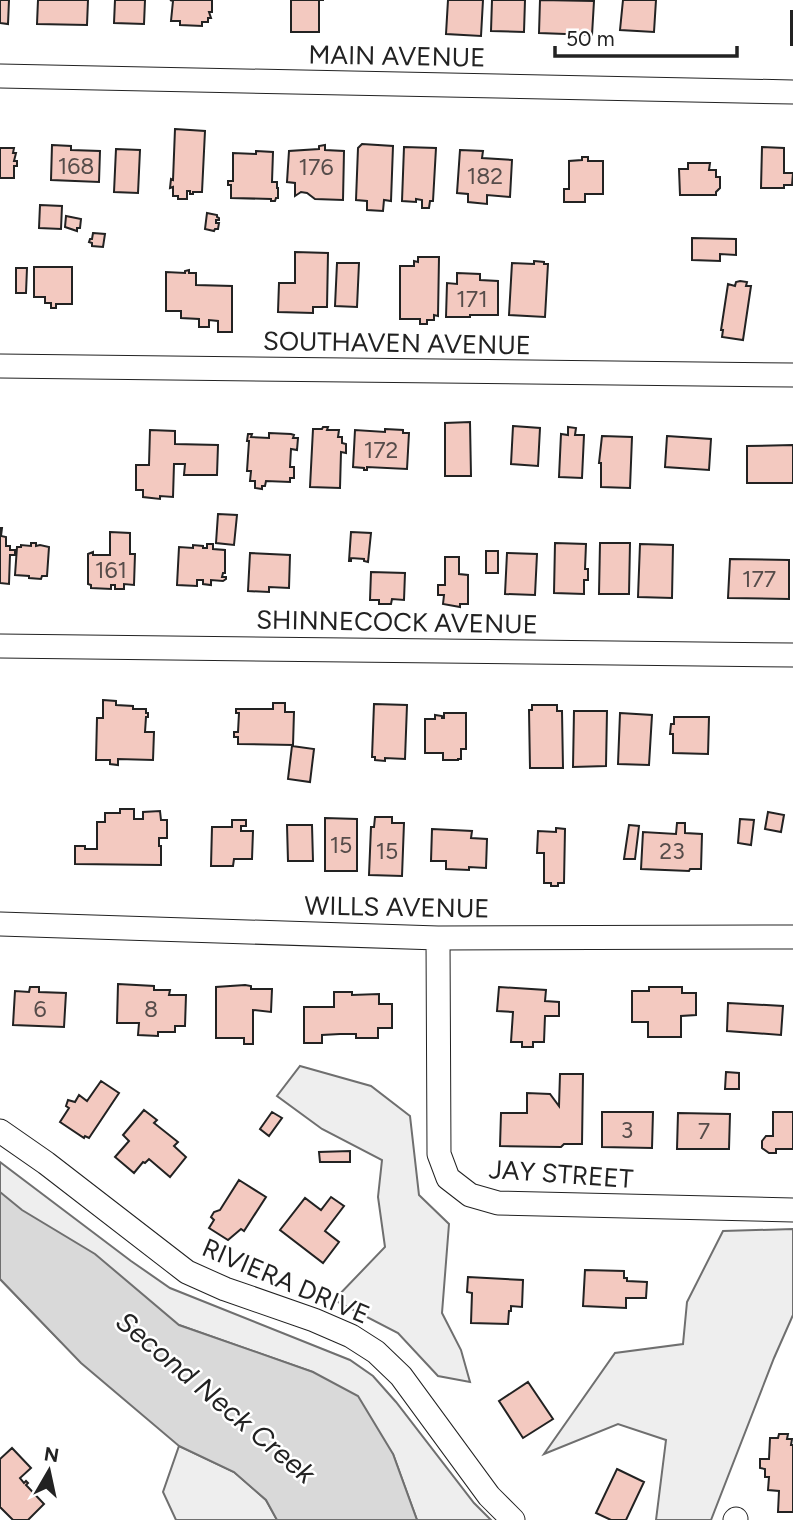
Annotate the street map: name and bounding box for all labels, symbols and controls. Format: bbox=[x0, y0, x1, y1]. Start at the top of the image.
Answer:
scale bar bbox=[555, 14, 737, 58]
text: 50 m bbox=[566, 26, 615, 51]
street label: MAIN AVENUE bbox=[308, 38, 486, 74]
house number: 168 bbox=[58, 152, 94, 180]
house number: 176 bbox=[299, 153, 333, 181]
house number: 182 bbox=[467, 162, 503, 190]
house number: 171 bbox=[456, 285, 488, 313]
street label: SOUTHAVEN AVENUE bbox=[263, 325, 531, 361]
house number: 172 bbox=[364, 436, 398, 464]
house number: 161 bbox=[95, 556, 127, 584]
house number: 177 bbox=[742, 565, 776, 593]
street label: SHINNECOCK AVENUE bbox=[256, 604, 538, 640]
house number: 15 bbox=[330, 831, 352, 859]
house number: 15 bbox=[376, 837, 398, 865]
house number: 23 bbox=[659, 837, 685, 865]
street label: WILLS AVENUE bbox=[304, 889, 490, 925]
house number: 6 bbox=[33, 995, 47, 1023]
house number: 8 bbox=[144, 995, 158, 1023]
house number: 3 bbox=[621, 1116, 633, 1144]
house number: 7 bbox=[698, 1117, 710, 1145]
street label: JAY STREET bbox=[488, 1153, 635, 1195]
street label: RIVIERA DRIVE bbox=[197, 1231, 375, 1331]
water label: Second Neck Creek bbox=[109, 1304, 324, 1491]
north arrow bbox=[14, 1436, 84, 1506]
text: N bbox=[43, 1442, 61, 1467]

